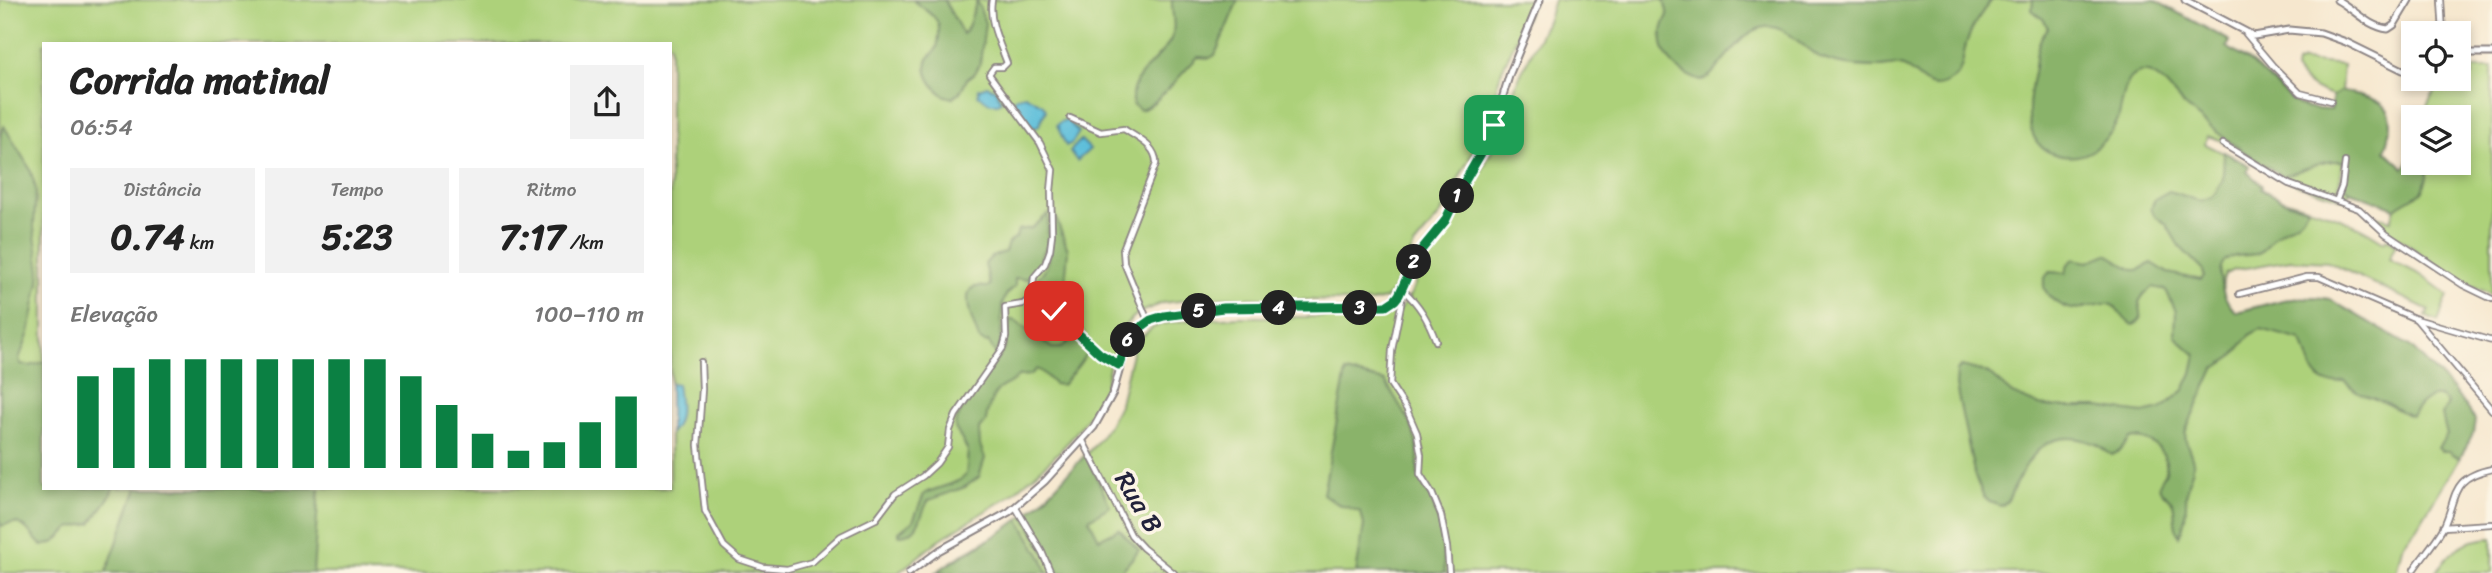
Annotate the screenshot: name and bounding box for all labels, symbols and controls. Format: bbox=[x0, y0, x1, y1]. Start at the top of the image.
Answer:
map controls bbox=[2401, 21, 2471, 175]
button: locate bbox=[2401, 21, 2471, 91]
text: Corrida matinal bbox=[70, 47, 330, 114]
button: share bbox=[570, 65, 644, 139]
pin bbox=[1464, 95, 1524, 155]
button: layers bbox=[2401, 105, 2471, 175]
icon: arrive bbox=[1475, 106, 1513, 144]
text: 06:54 bbox=[70, 107, 133, 148]
text: Distância bbox=[123, 173, 201, 206]
text: Tempo bbox=[331, 173, 383, 206]
text: Ritmo bbox=[527, 173, 576, 206]
pin: 1 bbox=[1440, 178, 1474, 214]
text: 1 bbox=[1452, 179, 1461, 212]
text: 0.74 bbox=[110, 206, 185, 268]
text: 5:23 bbox=[321, 206, 393, 268]
text: 7:17 bbox=[499, 206, 565, 268]
text: km bbox=[185, 226, 214, 259]
text: /km bbox=[565, 226, 604, 259]
pin: 2 bbox=[1396, 244, 1432, 280]
text: 2 bbox=[1408, 245, 1419, 278]
pin bbox=[1024, 281, 1084, 341]
pin: 4 bbox=[1262, 290, 1296, 326]
pin: 3 bbox=[1342, 290, 1378, 326]
text: 4 bbox=[1273, 291, 1284, 324]
text: 3 bbox=[1354, 291, 1365, 324]
icon: check bbox=[1035, 292, 1073, 330]
text: Elevação bbox=[70, 294, 158, 335]
text: 100–110 m bbox=[534, 294, 644, 335]
pin: 5 bbox=[1182, 294, 1216, 328]
text: 5 bbox=[1193, 294, 1204, 327]
pin: 6 bbox=[1110, 322, 1146, 358]
text: 6 bbox=[1122, 323, 1133, 356]
street label: Rua B bbox=[1102, 462, 1176, 542]

